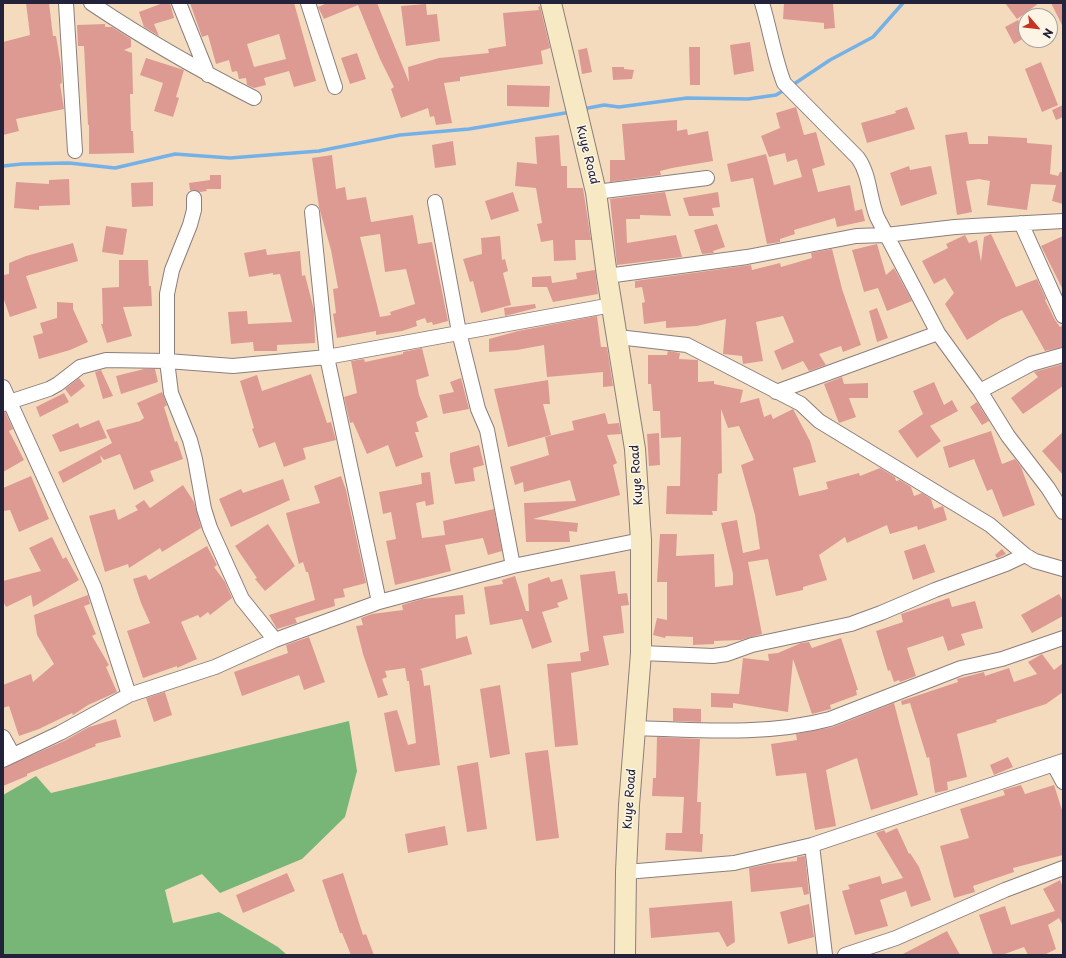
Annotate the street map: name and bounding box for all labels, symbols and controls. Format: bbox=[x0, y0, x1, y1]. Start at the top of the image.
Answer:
north arrow bbox=[1018, 8, 1058, 48]
text: N bbox=[1039, 26, 1058, 41]
street label: Kuye Road bbox=[573, 124, 601, 186]
street label: Kuye Road bbox=[628, 444, 646, 506]
street label: Kuye Road bbox=[621, 768, 639, 830]

